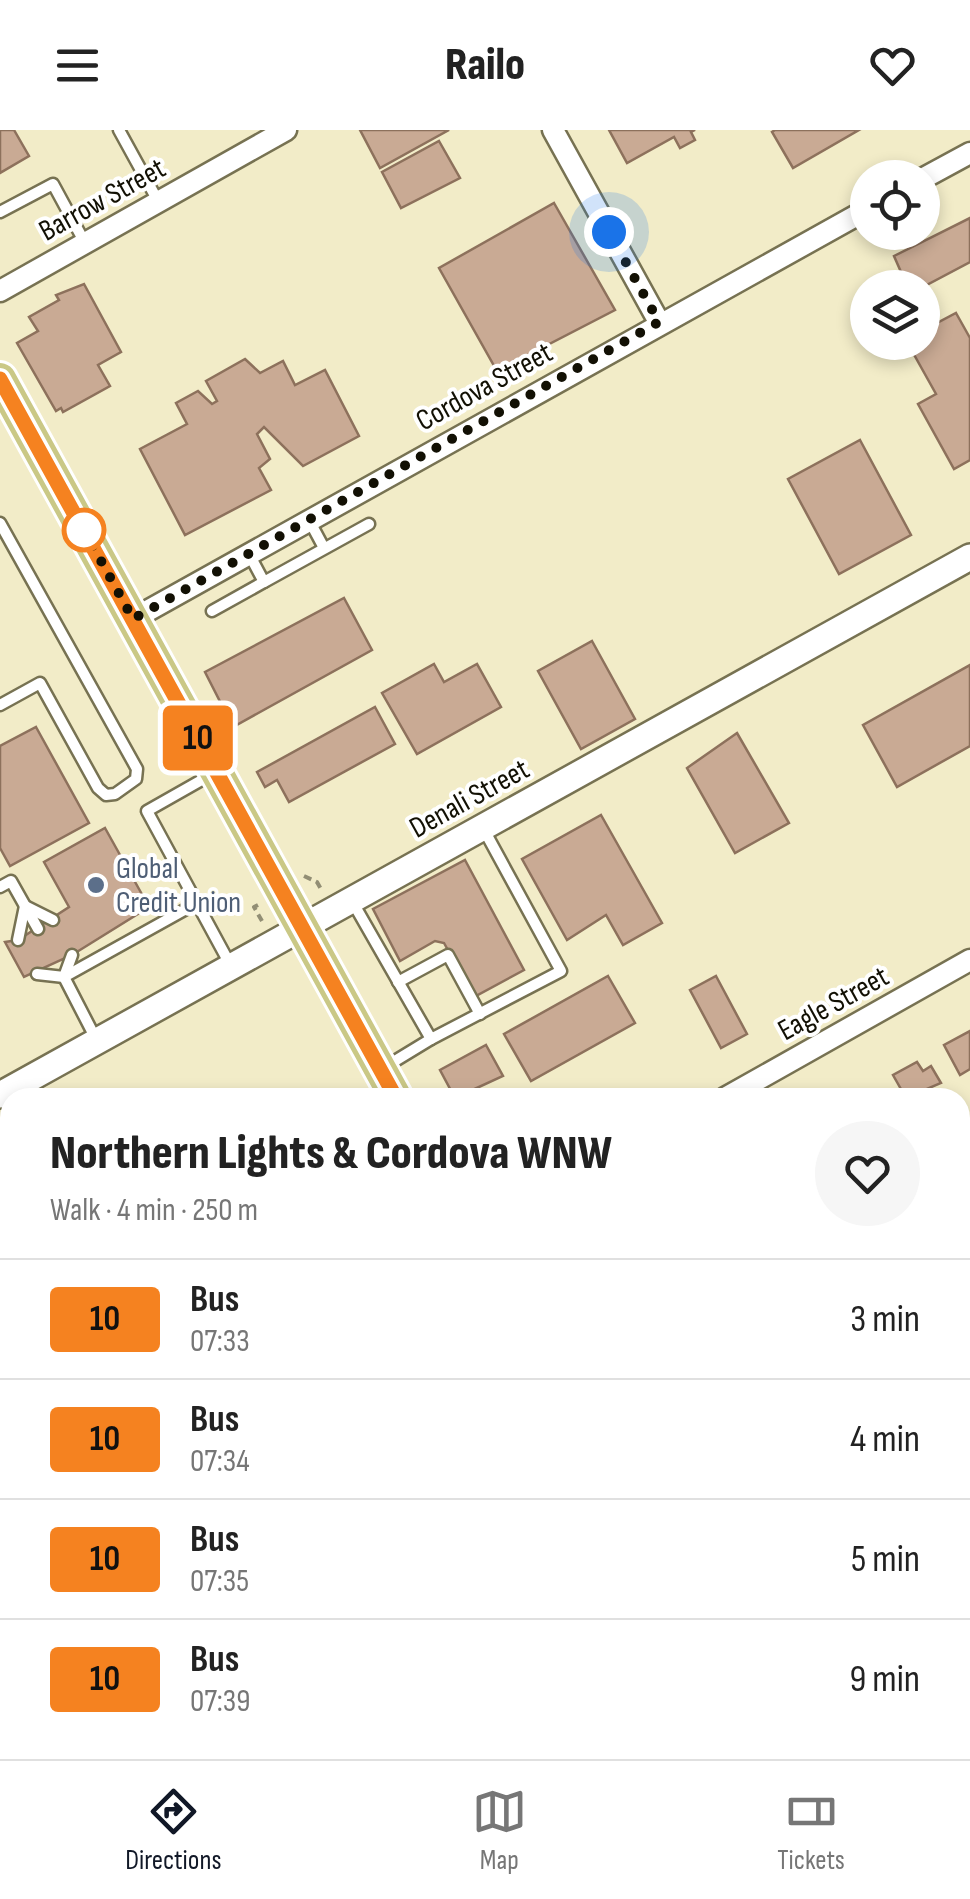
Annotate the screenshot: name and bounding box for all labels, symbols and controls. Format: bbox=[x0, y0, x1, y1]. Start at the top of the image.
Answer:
icon: menu bbox=[50, 38, 105, 93]
text: Railo bbox=[445, 38, 525, 93]
icon: heart bbox=[865, 38, 920, 93]
street label: Barrow Street bbox=[33, 150, 172, 249]
map controls bbox=[850, 160, 940, 360]
button: locate bbox=[850, 160, 940, 250]
your location bbox=[584, 207, 634, 257]
button: layers bbox=[850, 270, 940, 360]
street label: Cordova Street bbox=[410, 335, 559, 439]
unlabelled marker bbox=[63, 509, 105, 551]
line badge: 10 bbox=[153, 706, 243, 770]
text: 10 bbox=[183, 717, 213, 760]
street label: Denali Street bbox=[403, 751, 536, 846]
place label: Global Credit Union bbox=[116, 851, 241, 921]
marker: Global Credit Union bbox=[85, 874, 107, 896]
street label: Eagle Street bbox=[772, 959, 895, 1049]
button: heart bbox=[815, 1121, 920, 1226]
text: Northern Lights & Cordova WNW bbox=[50, 1125, 612, 1182]
text: Walk · 4 min · 250 m bbox=[50, 1191, 258, 1230]
text: Bus bbox=[190, 1277, 239, 1322]
text: 3 min bbox=[850, 1297, 920, 1342]
text: 10 bbox=[90, 1298, 120, 1341]
text: 07:33 bbox=[190, 1322, 250, 1361]
text: Bus bbox=[190, 1397, 239, 1442]
text: 4 min bbox=[850, 1417, 920, 1462]
text: 10 bbox=[90, 1418, 120, 1461]
text: 07:34 bbox=[190, 1442, 250, 1481]
text: Bus bbox=[190, 1517, 239, 1562]
text: 5 min bbox=[851, 1537, 920, 1582]
text: 10 bbox=[90, 1538, 120, 1581]
text: 07:35 bbox=[190, 1562, 249, 1601]
text: Bus bbox=[190, 1637, 239, 1682]
text: 9 min bbox=[849, 1657, 920, 1702]
text: 10 bbox=[90, 1658, 120, 1701]
text: 07:39 bbox=[190, 1682, 250, 1721]
tab: Directions bbox=[125, 1784, 221, 1877]
tab: Map bbox=[472, 1784, 527, 1877]
tab: Tickets bbox=[777, 1784, 845, 1877]

